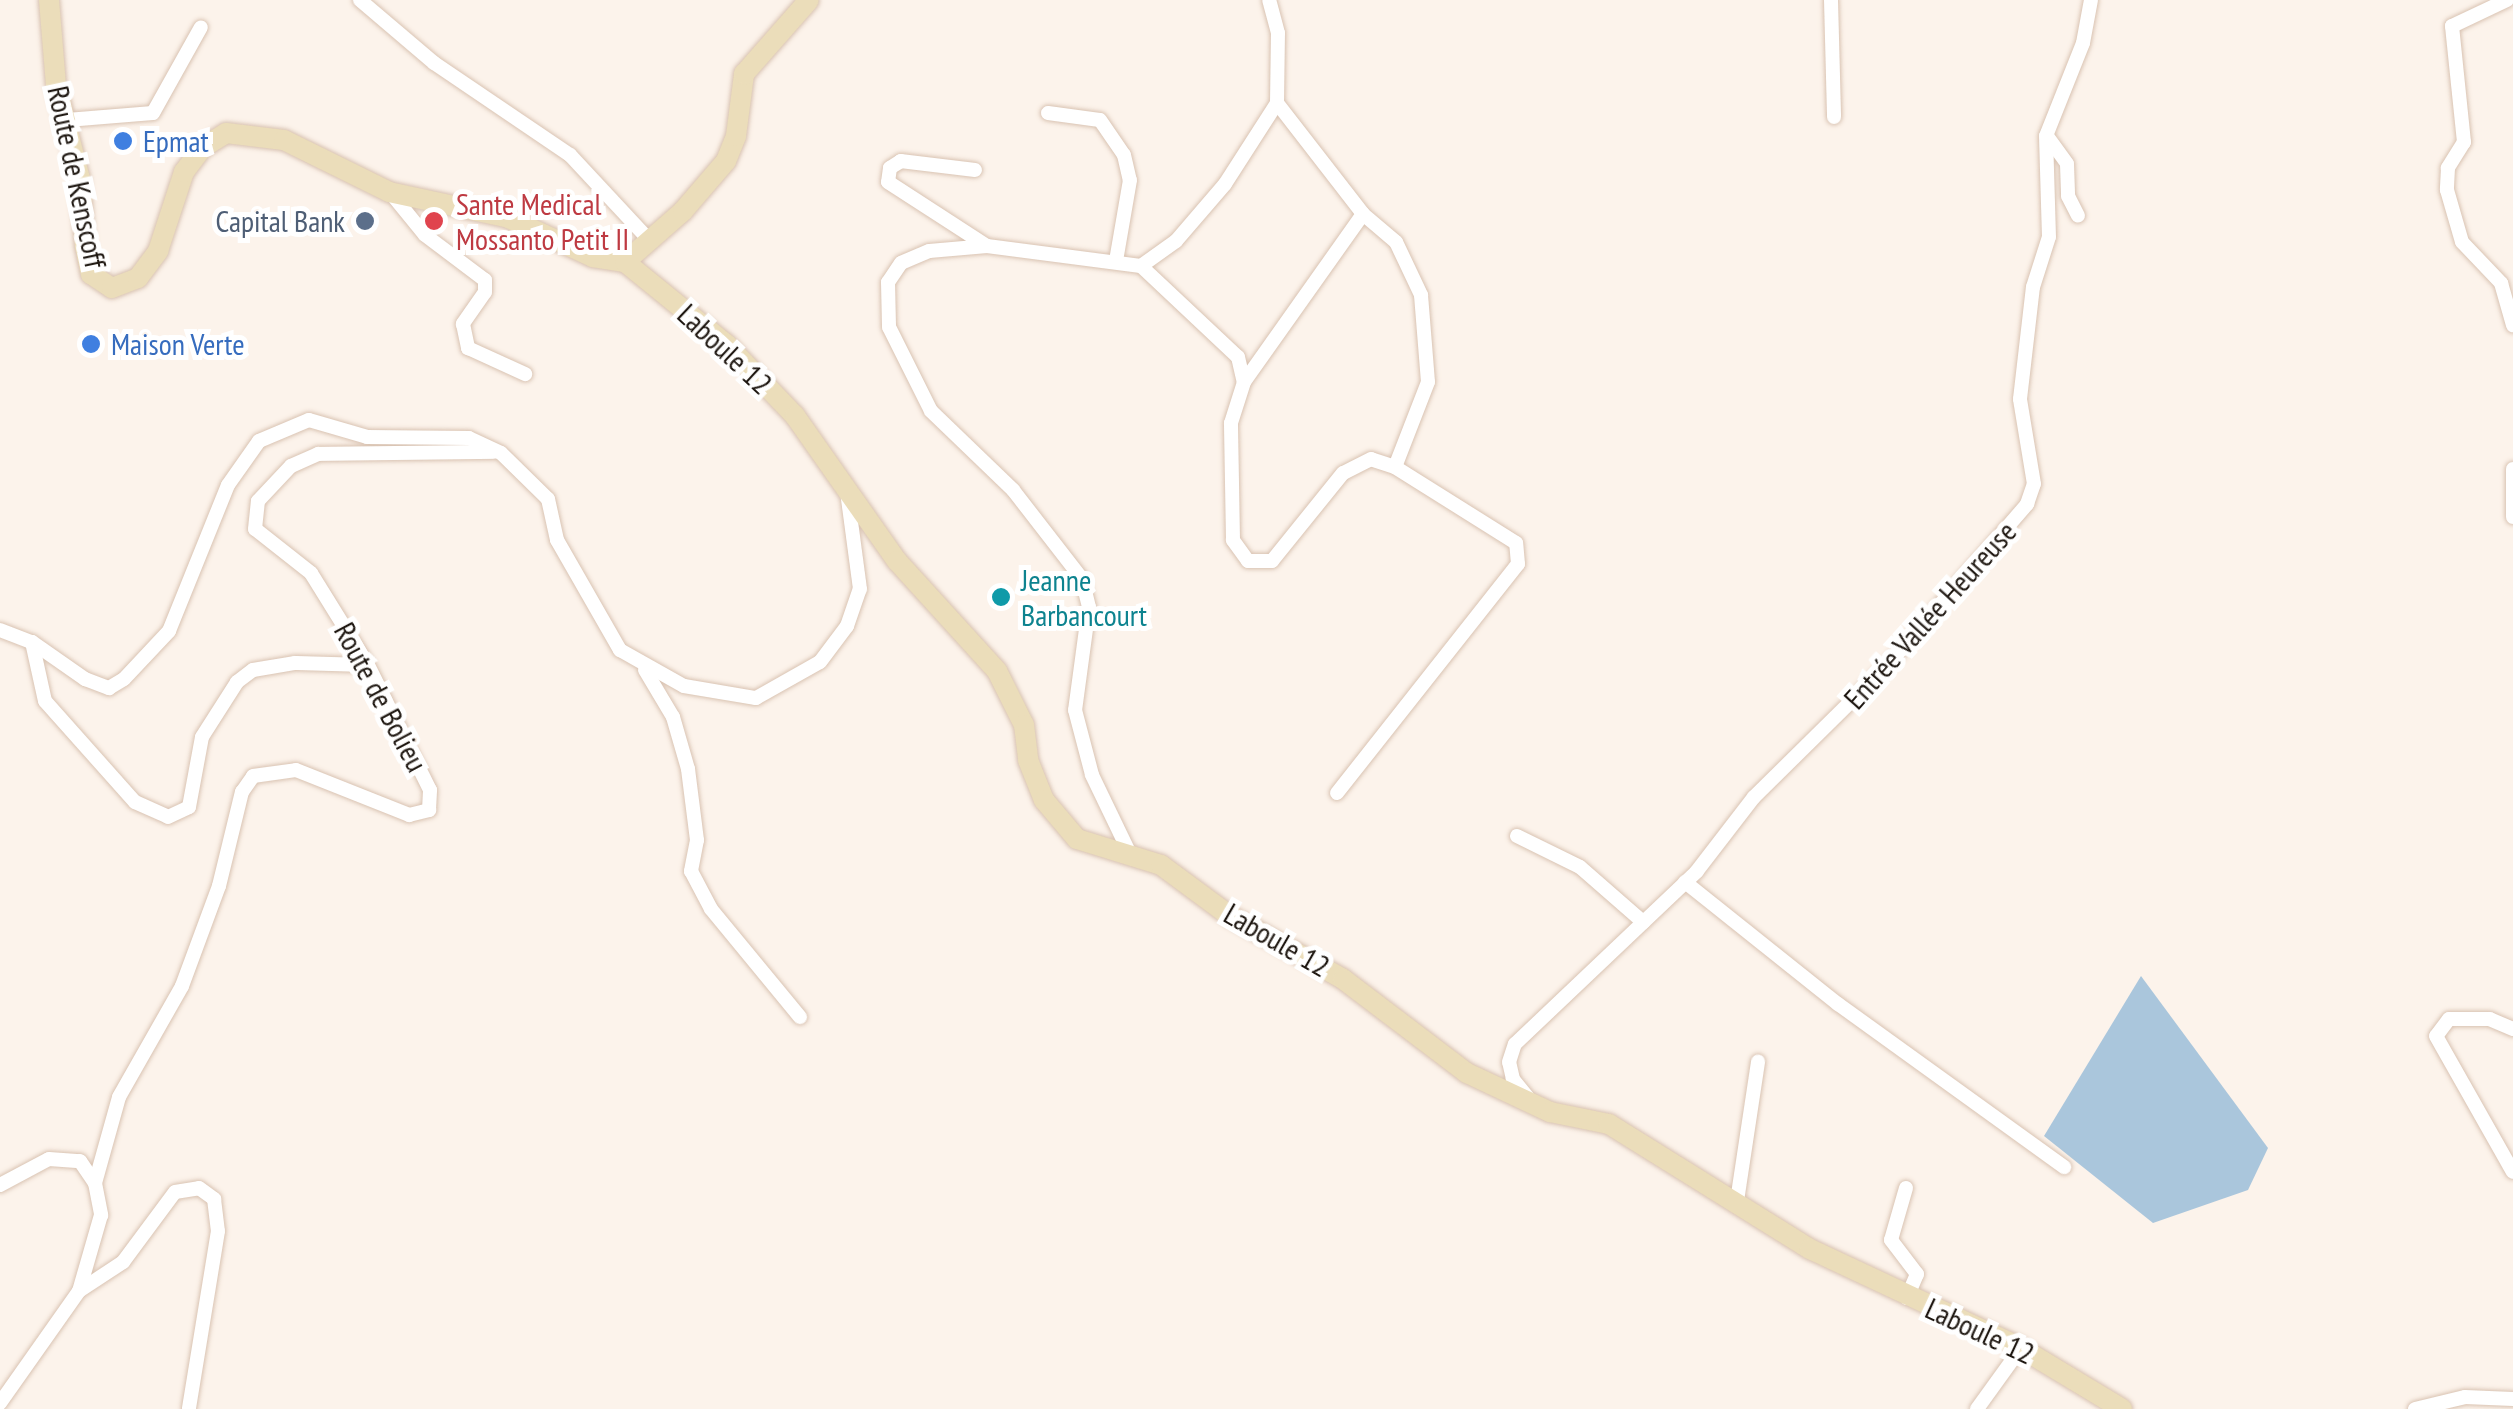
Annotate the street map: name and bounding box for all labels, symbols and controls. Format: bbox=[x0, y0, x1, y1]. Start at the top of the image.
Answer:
street label: Route de Kenscoff bbox=[40, 83, 114, 271]
place label: Epmat bbox=[143, 123, 209, 159]
marker: Epmat bbox=[112, 130, 134, 152]
place label: Sante Medical Mossanto Petit II bbox=[456, 186, 629, 256]
place label: Capital Bank bbox=[216, 203, 345, 239]
marker: Sante Medical Mossanto Petit II bbox=[421, 208, 447, 234]
marker: Capital Bank bbox=[354, 210, 376, 232]
street label: Laboule 12 bbox=[670, 296, 780, 402]
place label: Maison Verte bbox=[111, 326, 245, 362]
marker: Maison Verte bbox=[80, 333, 102, 355]
street label: Entrée Vallée Heureuse bbox=[1836, 514, 2024, 716]
place label: Jeanne Barbancourt bbox=[1021, 562, 1147, 632]
marker: Jeanne Barbancourt bbox=[990, 586, 1012, 608]
street label: Route de Bolieu bbox=[327, 616, 435, 778]
street label: Laboule 12 bbox=[1218, 895, 1336, 985]
street label: Laboule 12 bbox=[1920, 1290, 2040, 1372]

